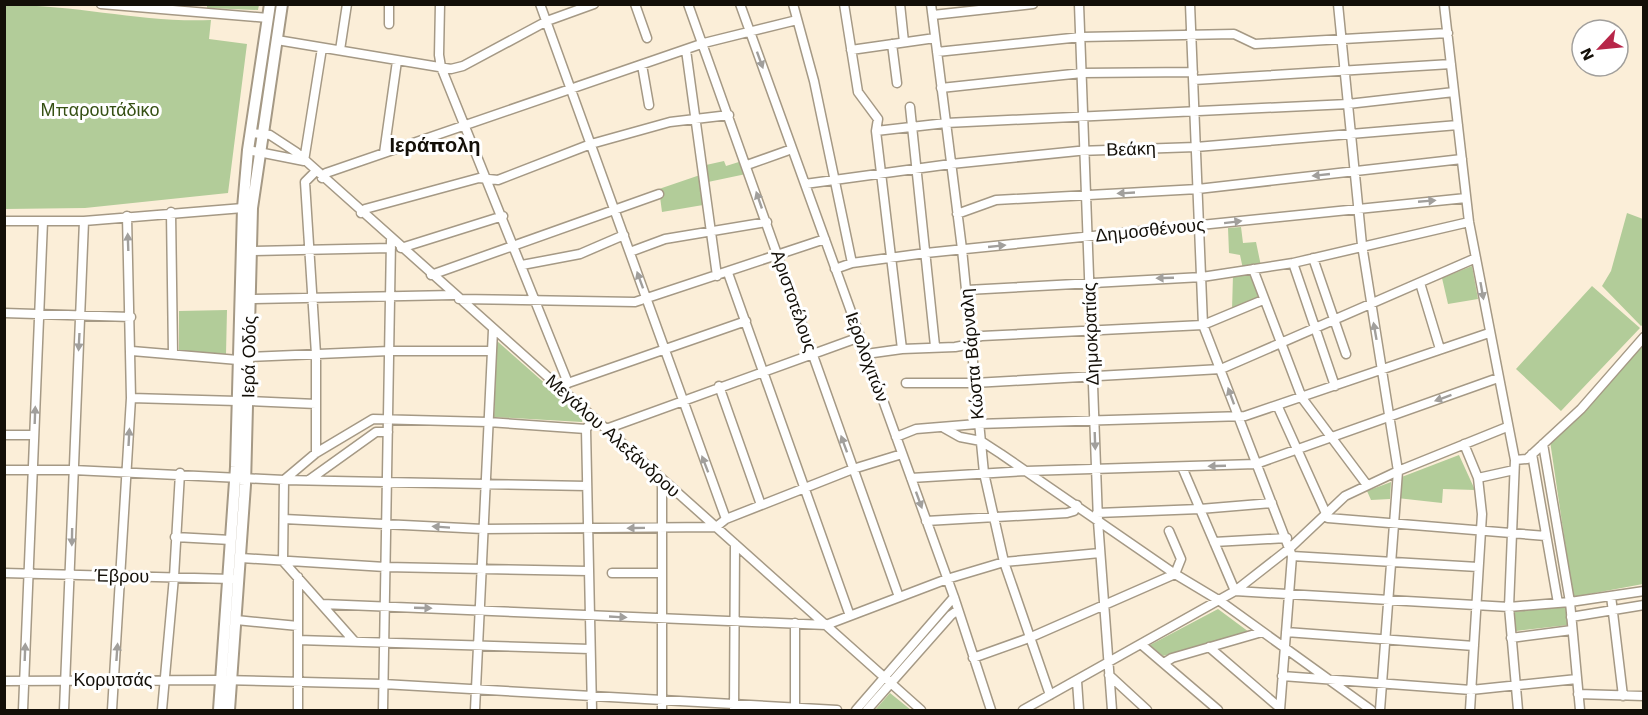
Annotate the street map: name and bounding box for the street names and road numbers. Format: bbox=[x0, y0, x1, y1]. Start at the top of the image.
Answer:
street label: Βεάκη bbox=[1106, 137, 1156, 160]
street label: Δημοσθένους bbox=[1094, 213, 1206, 246]
street label: Αριστοτέλους bbox=[767, 247, 822, 355]
street label: Δημοκρατίας bbox=[1078, 282, 1103, 386]
street label: Κώστα Βάρναλη bbox=[955, 288, 988, 420]
street label: Ιερολοχιτών bbox=[841, 309, 894, 405]
street label: Ιερά Οδός bbox=[237, 315, 260, 398]
street label: Μεγάλου Αλεξάνδρου bbox=[542, 370, 685, 501]
street label: Έβρου bbox=[94, 565, 149, 586]
street label: Κορυτσάς bbox=[74, 669, 153, 690]

